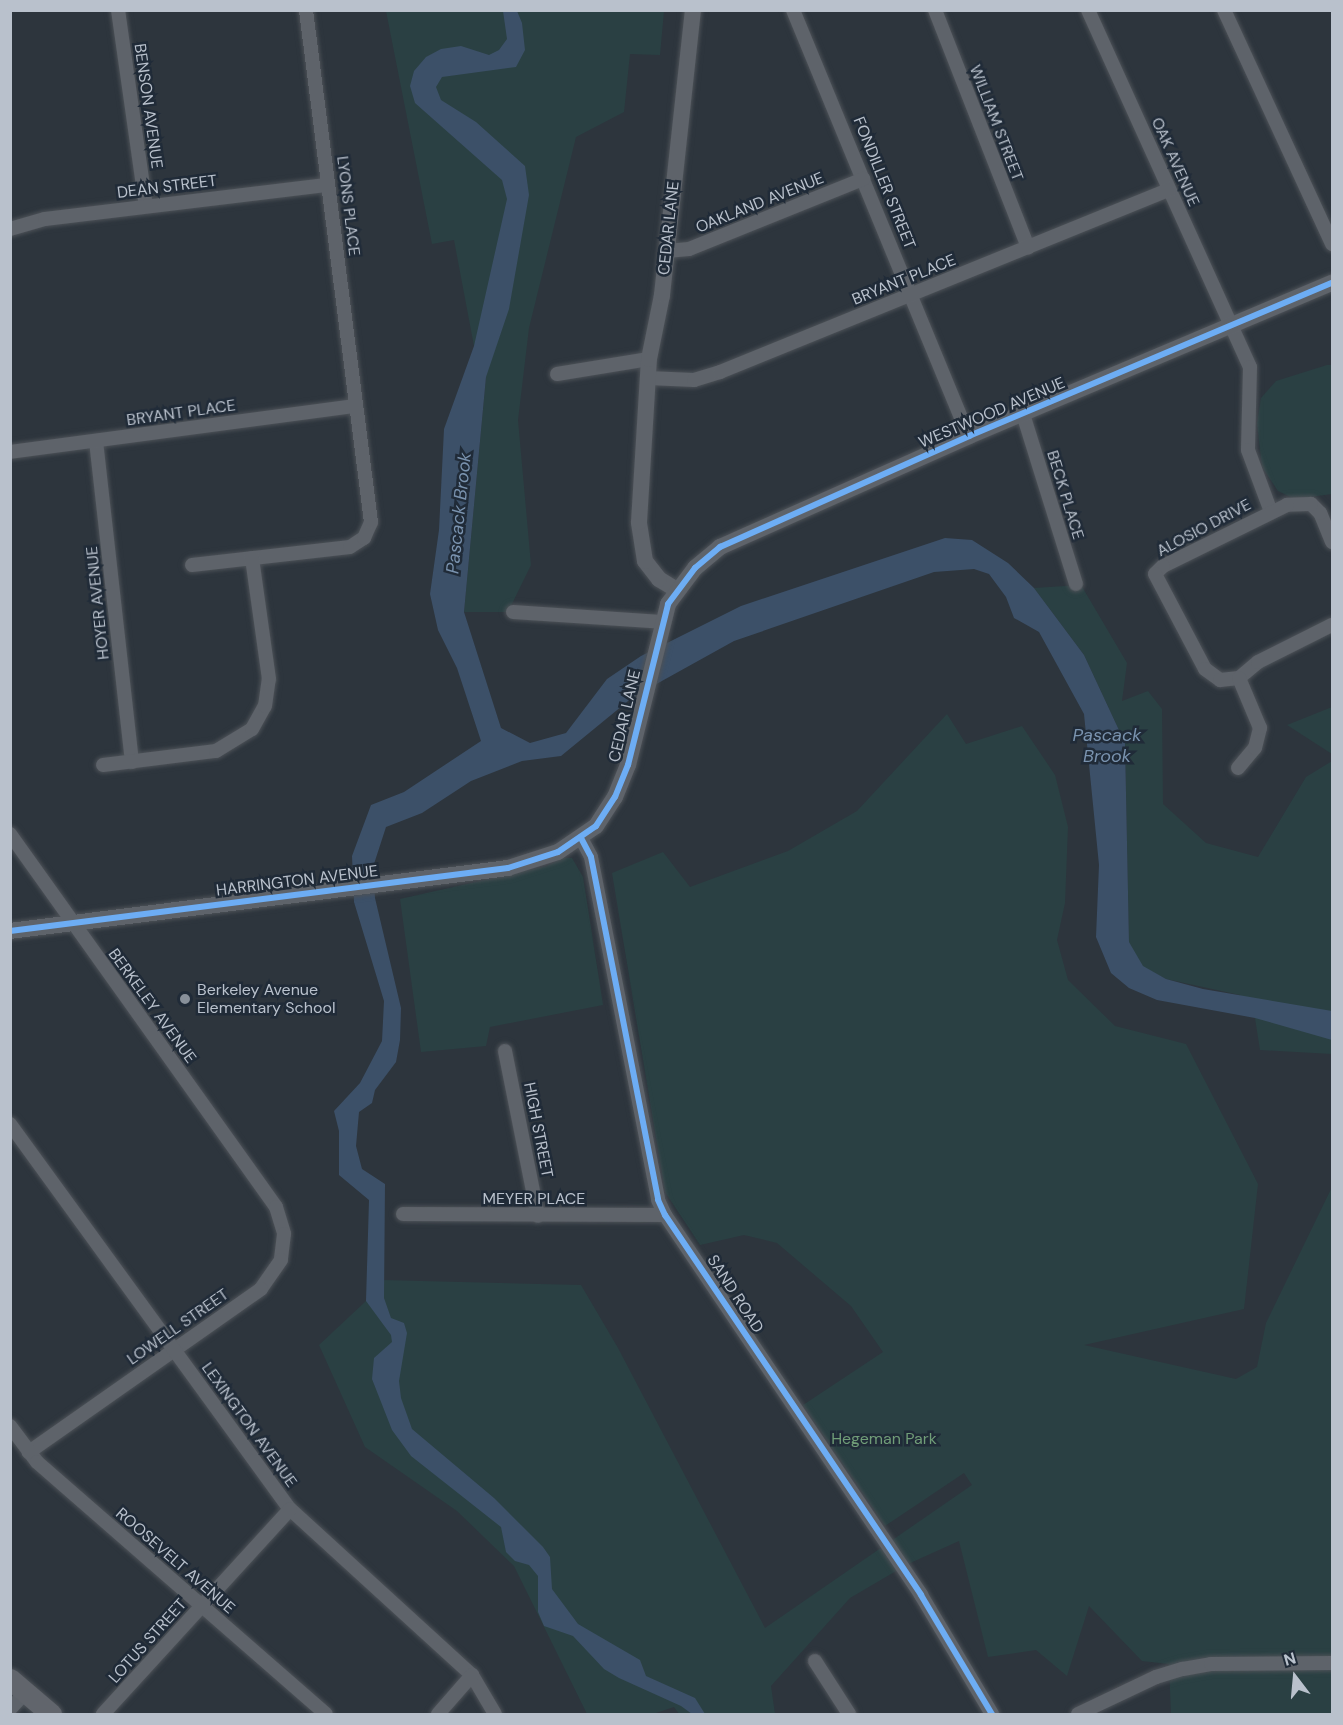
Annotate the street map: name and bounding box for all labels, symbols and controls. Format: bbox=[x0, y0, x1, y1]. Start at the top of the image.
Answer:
street label: BENSON AVENUE bbox=[130, 42, 166, 170]
street label: WILLIAM STREET bbox=[965, 62, 1027, 184]
street label: FONDILLER STREET bbox=[849, 114, 919, 252]
street label: OAK AVENUE bbox=[1147, 115, 1203, 209]
street label: LYONS PLACE bbox=[332, 155, 364, 257]
street label: OAKLAND AVENUE bbox=[693, 169, 827, 237]
street label: DEAN STREET bbox=[116, 171, 218, 203]
street label: CEDAR LANE bbox=[655, 180, 683, 276]
street label: BRYANT PLACE bbox=[849, 251, 959, 309]
street label: WESTWOOD AVENUE bbox=[916, 373, 1068, 453]
street label: BRYANT PLACE bbox=[125, 396, 237, 430]
street label: BECK PLACE bbox=[1042, 448, 1088, 542]
water label: Pascack Brook bbox=[442, 451, 476, 575]
street label: ALOSIO DRIVE bbox=[1154, 495, 1254, 561]
street label: HOYER AVENUE bbox=[82, 545, 114, 661]
street label: CEDAR LANE bbox=[605, 668, 645, 764]
water label: Pascack Brook bbox=[1073, 725, 1141, 768]
street label: HARRINGTON AVENUE bbox=[215, 862, 379, 900]
street label: BERKELEY AVENUE bbox=[104, 945, 200, 1067]
place label: Berkeley Avenue Elementary School bbox=[197, 980, 335, 1018]
marker: Berkeley Avenue Elementary School bbox=[178, 992, 192, 1006]
street label: HIGH STREET bbox=[519, 1081, 557, 1179]
street label: MEYER PLACE bbox=[483, 1189, 585, 1209]
street label: SAND ROAD bbox=[703, 1251, 767, 1337]
street label: LOWELL STREET bbox=[124, 1285, 232, 1369]
street label: LEXINGTON AVENUE bbox=[197, 1359, 301, 1491]
park label: Hegeman Park bbox=[831, 1429, 937, 1449]
street label: ROOSEVELT AVENUE bbox=[111, 1504, 239, 1618]
street label: LOTUS STREET bbox=[105, 1595, 191, 1687]
north arrow bbox=[1265, 1647, 1325, 1707]
text: N bbox=[1281, 1648, 1298, 1671]

